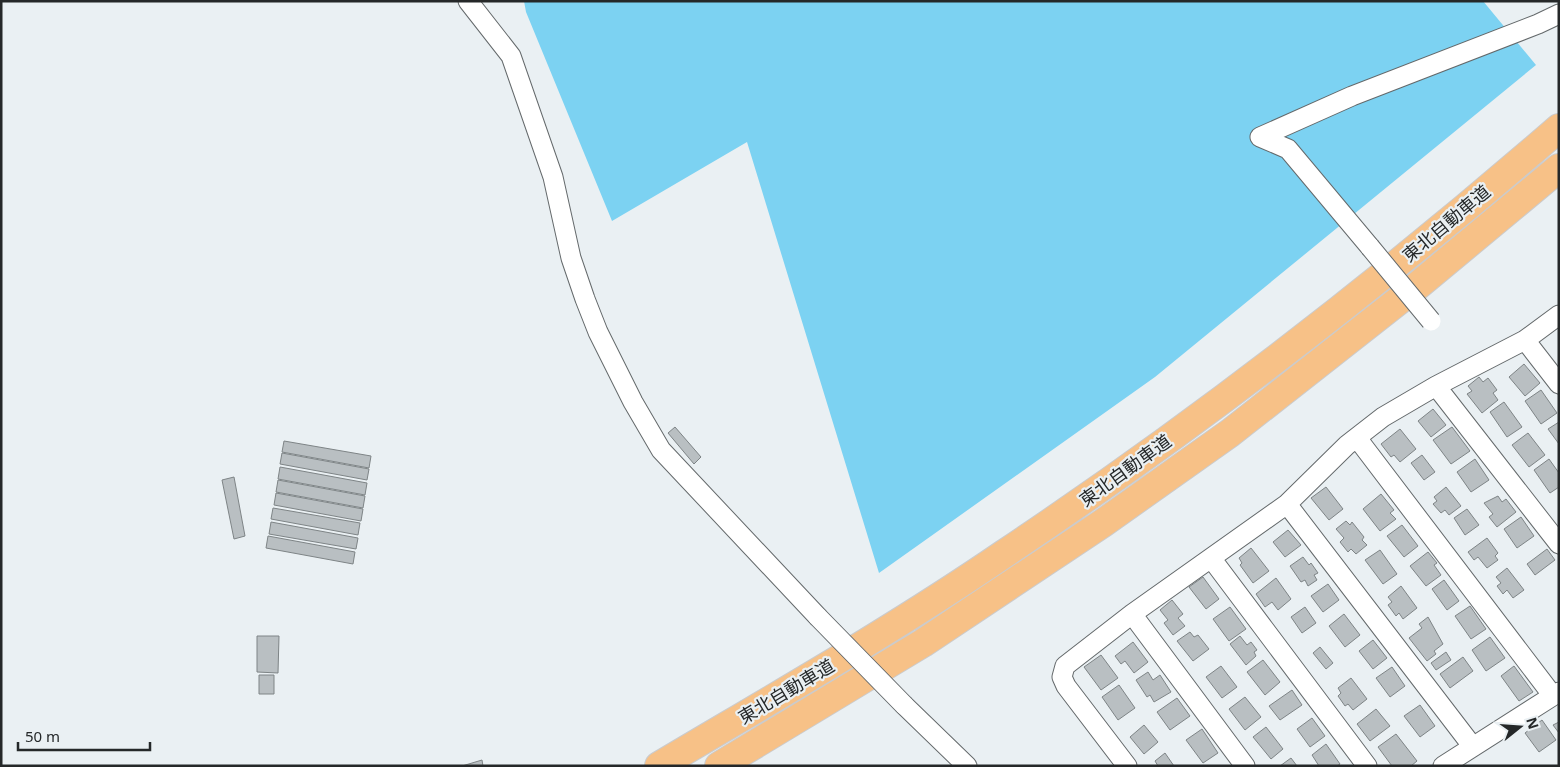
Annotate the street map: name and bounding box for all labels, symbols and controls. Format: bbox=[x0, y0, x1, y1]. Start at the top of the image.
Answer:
street label: 東北自動車道 bbox=[1397, 179, 1495, 267]
street label: 東北自動車道 bbox=[1074, 429, 1176, 511]
street label: 東北自動車道 bbox=[734, 653, 838, 729]
north arrow bbox=[1495, 702, 1545, 752]
text: N bbox=[1522, 715, 1544, 731]
scale bar bbox=[18, 720, 150, 752]
text: 50 m bbox=[25, 726, 60, 746]

